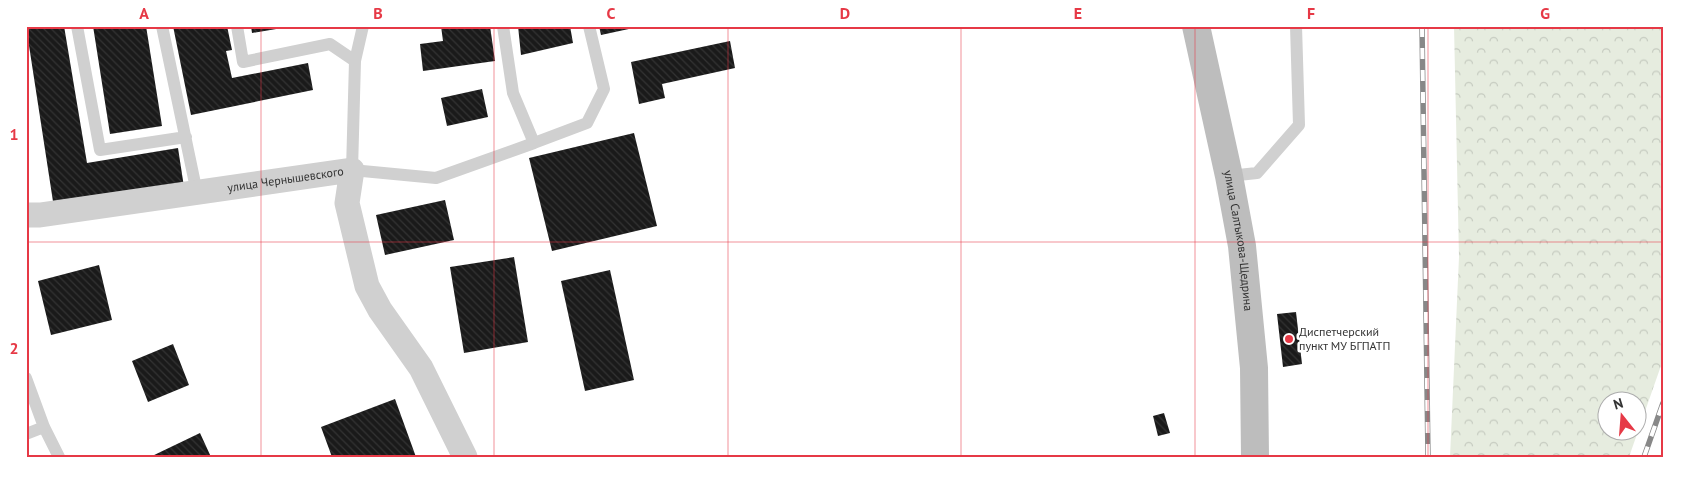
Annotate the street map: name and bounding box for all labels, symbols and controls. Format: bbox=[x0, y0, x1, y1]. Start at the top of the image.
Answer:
text: A bbox=[139, 3, 149, 23]
text: B bbox=[373, 3, 383, 23]
text: C bbox=[607, 3, 616, 23]
text: D bbox=[840, 3, 850, 23]
text: E bbox=[1074, 3, 1082, 23]
text: F bbox=[1307, 3, 1315, 23]
text: G bbox=[1540, 3, 1550, 23]
text: 1 bbox=[9, 124, 19, 144]
street label: улица Чернышевского bbox=[226, 163, 344, 195]
street label: улица Салтыкова-Щедрина bbox=[1221, 169, 1256, 312]
place label: Диспетчерский пункт МУ БГПАТП bbox=[1299, 324, 1390, 353]
marker: Диспетчерский пункт МУ БГПАТП bbox=[1283, 333, 1295, 345]
text: 2 bbox=[9, 338, 19, 358]
north arrow bbox=[1596, 390, 1646, 440]
text: N bbox=[1611, 394, 1625, 414]

